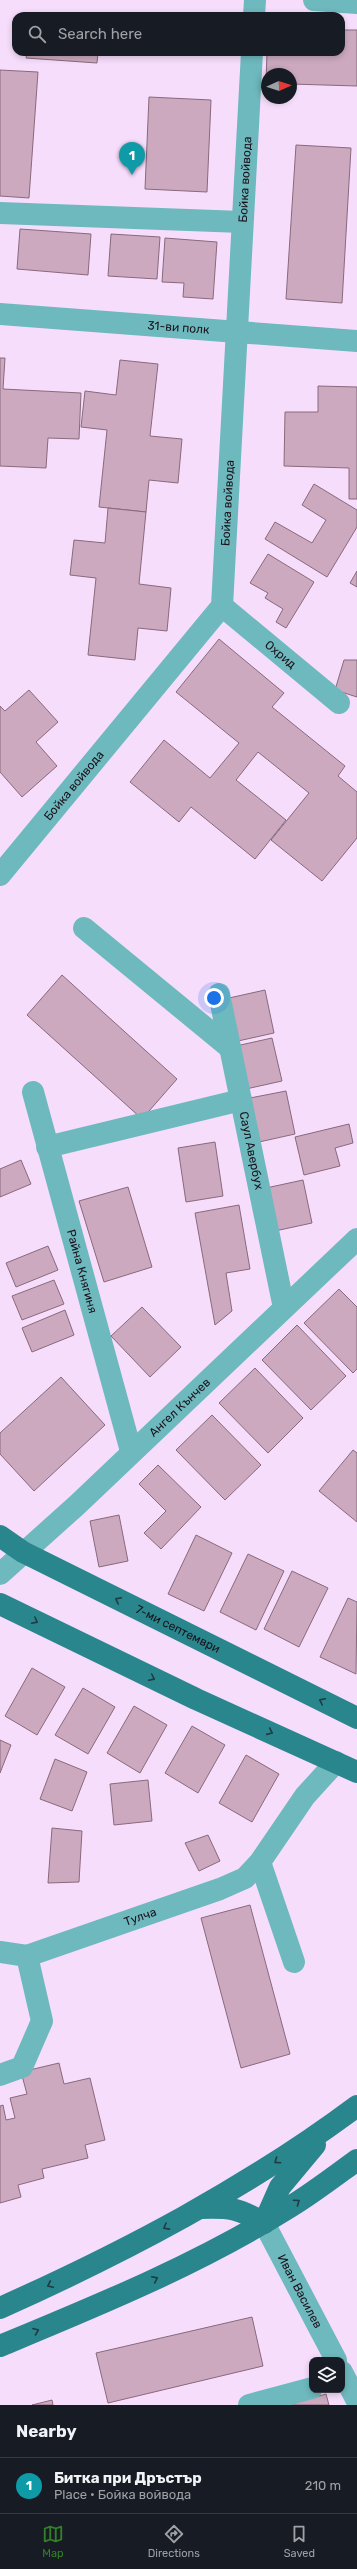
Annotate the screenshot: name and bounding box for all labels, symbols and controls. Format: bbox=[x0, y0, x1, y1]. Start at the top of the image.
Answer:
search box bbox=[12, 12, 345, 56]
icon: search bbox=[26, 23, 48, 45]
text: Search here bbox=[58, 25, 142, 43]
north arrow bbox=[261, 68, 297, 104]
street label: Бойка войвода bbox=[236, 136, 254, 223]
pin: 1 bbox=[119, 142, 145, 175]
street label: 31-ви полк bbox=[147, 318, 211, 337]
street label: Бойка войвода bbox=[218, 459, 237, 546]
street label: Охрид bbox=[262, 638, 299, 671]
street label: Бойка войвода bbox=[41, 748, 107, 823]
your location bbox=[204, 988, 224, 1008]
street label: Саул Авербух bbox=[237, 1110, 266, 1192]
street label: Райна Княгиня bbox=[64, 1228, 100, 1315]
street label: Ангел Кънчев bbox=[146, 1375, 213, 1440]
one-way arrow bbox=[115, 1597, 122, 1604]
street label: 7-ми септември bbox=[133, 1602, 223, 1656]
one-way arrow bbox=[31, 1616, 38, 1624]
one-way arrow bbox=[148, 1673, 155, 1681]
one-way arrow bbox=[319, 1698, 326, 1706]
one-way arrow bbox=[266, 1728, 273, 1736]
street label: Тулча bbox=[122, 1905, 158, 1929]
one-way arrow bbox=[274, 2156, 281, 2164]
one-way arrow bbox=[293, 2200, 300, 2207]
one-way arrow bbox=[163, 2223, 170, 2230]
street label: Иван Василев bbox=[275, 2252, 325, 2331]
one-way arrow bbox=[151, 2276, 158, 2284]
one-way arrow bbox=[46, 2280, 54, 2288]
one-way arrow bbox=[32, 2328, 40, 2336]
map controls bbox=[309, 2357, 345, 2393]
button: layers bbox=[309, 2357, 345, 2393]
text: Nearby bbox=[16, 2421, 77, 2441]
text: Битка при Дръстър bbox=[54, 2469, 202, 2487]
text: 1 bbox=[26, 2478, 32, 2493]
text: 210 m bbox=[305, 2478, 341, 2493]
text: Place · Бойка войвода bbox=[54, 2487, 191, 2502]
tab: Map bbox=[42, 2523, 64, 2560]
tab: Directions bbox=[148, 2523, 200, 2560]
tab: Saved bbox=[284, 2523, 315, 2560]

